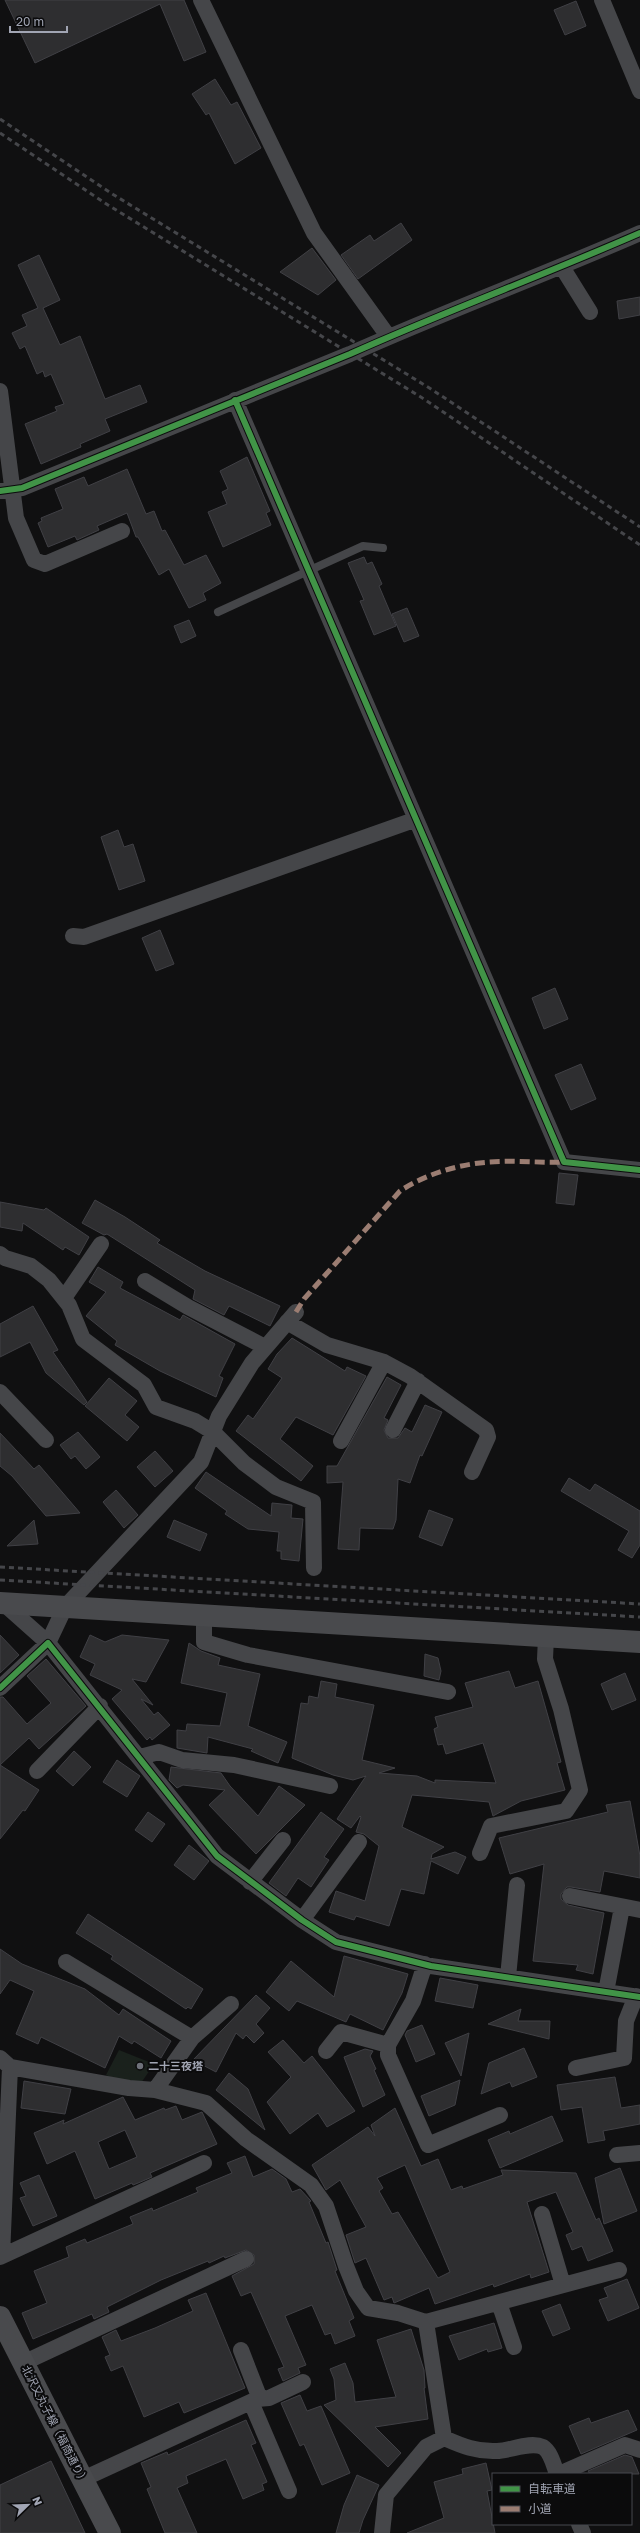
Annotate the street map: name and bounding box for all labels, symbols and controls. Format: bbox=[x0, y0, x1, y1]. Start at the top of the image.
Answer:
scale bar bbox=[10, 8, 67, 34]
text: 20 m bbox=[16, 14, 44, 29]
place label: 二十三夜塔 bbox=[148, 2059, 203, 2072]
marker: 二十三夜塔 bbox=[135, 2061, 145, 2071]
street label: 北沢又丸子線（福商通り） bbox=[20, 2363, 91, 2487]
legend bbox=[492, 2473, 632, 2525]
text: 自転車道 bbox=[528, 2481, 576, 2496]
north arrow bbox=[8, 2485, 48, 2525]
text: N bbox=[30, 2495, 45, 2507]
text: 小道 bbox=[528, 2501, 552, 2516]

